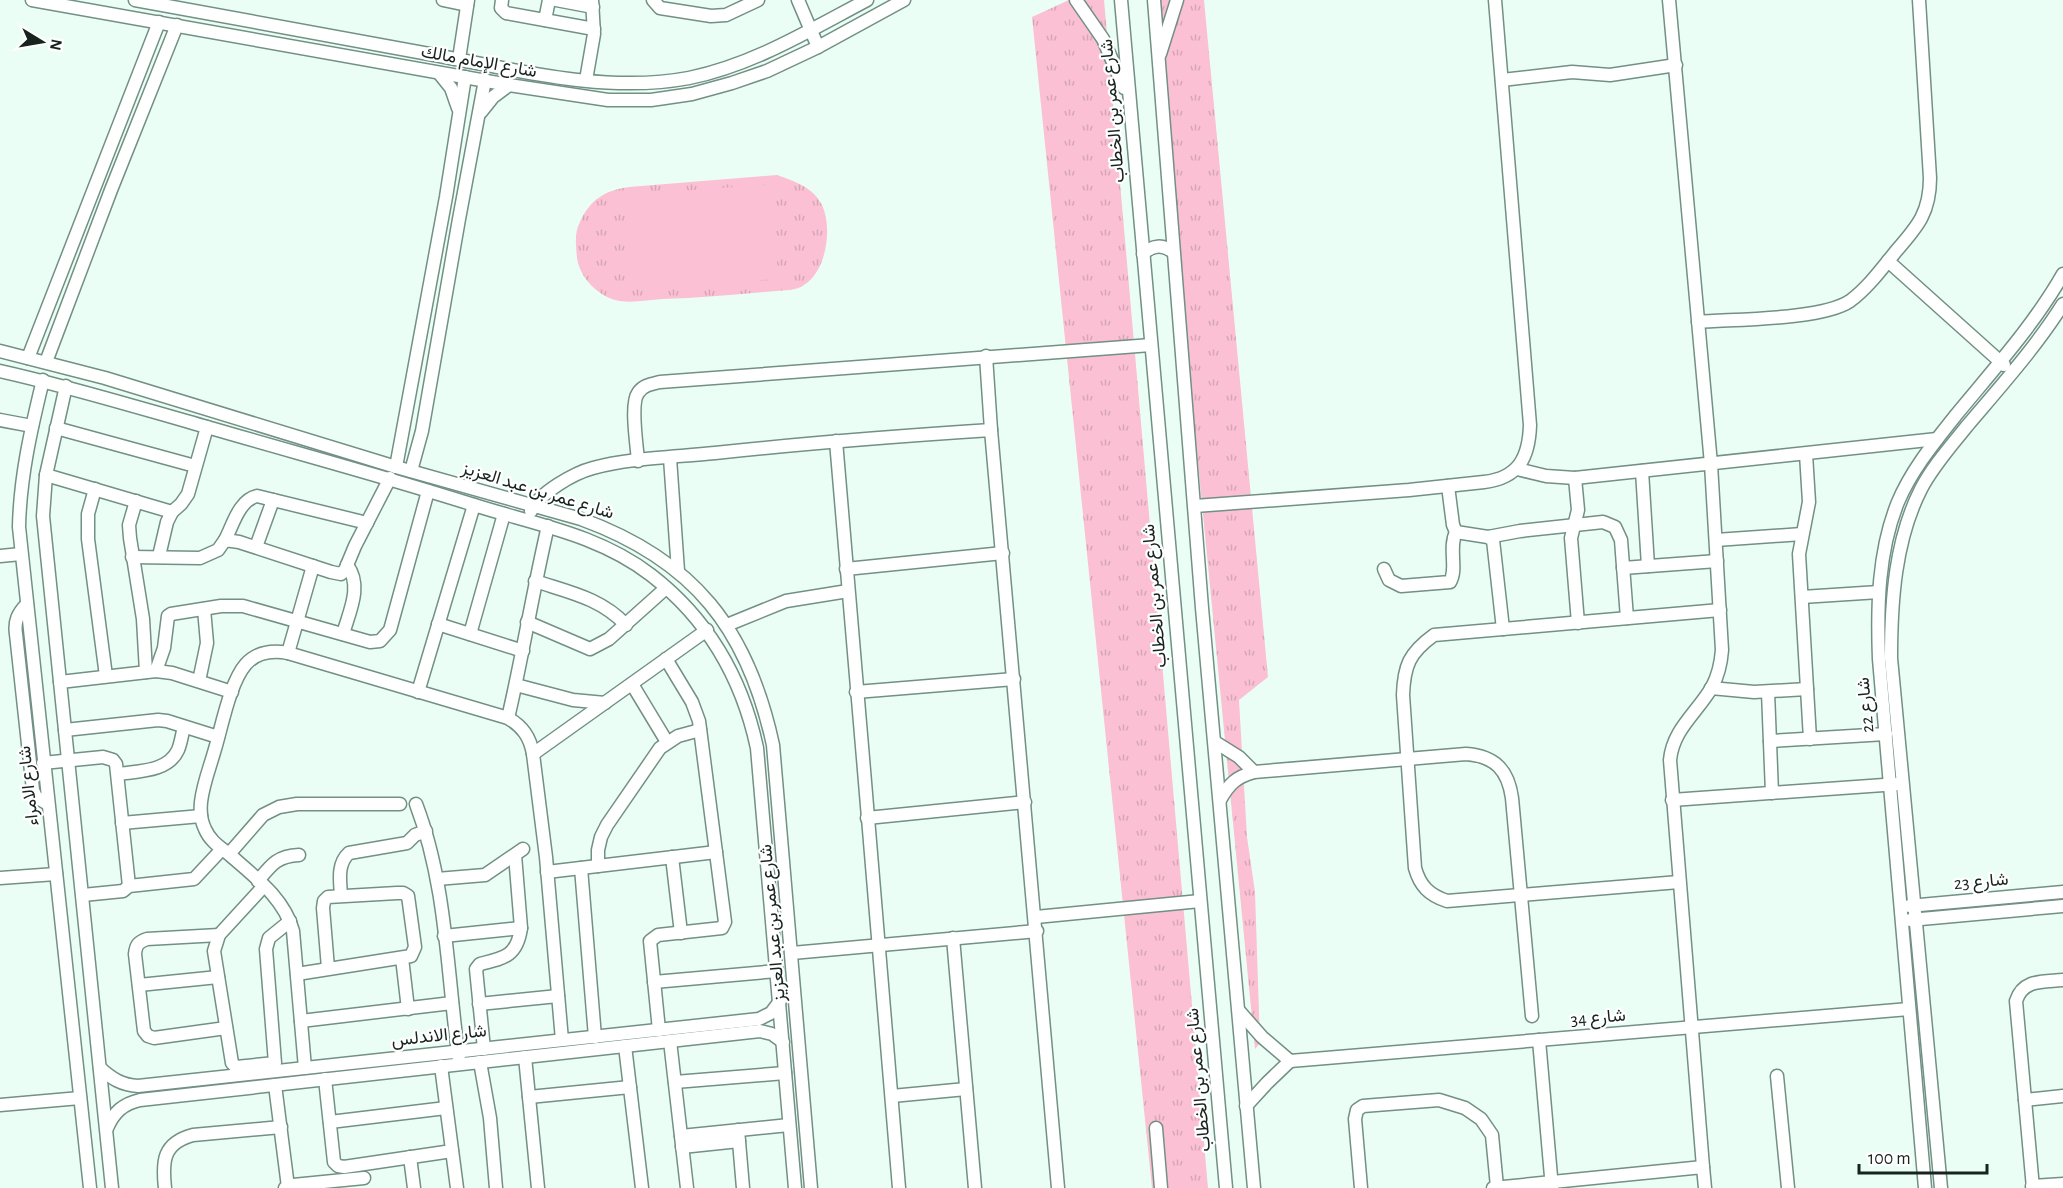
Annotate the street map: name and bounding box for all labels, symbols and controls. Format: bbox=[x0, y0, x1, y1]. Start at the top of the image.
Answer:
north arrow bbox=[12, 12, 72, 72]
text: N bbox=[47, 38, 65, 52]
street label: شارع عمر بن الخطاب bbox=[1098, 38, 1130, 184]
street label: شارع الإمام مالك bbox=[419, 43, 538, 83]
street label: شارع عمر بن عبد العزيز bbox=[458, 459, 616, 525]
street label: شارع عمر بن الخطاب bbox=[1140, 523, 1172, 669]
street label: شارع 22 bbox=[1855, 676, 1879, 733]
street label: شارع الامراء bbox=[16, 745, 44, 827]
street label: شارع عمر بن عبد العزيز bbox=[757, 843, 791, 1003]
street label: شارع 23 bbox=[1953, 871, 2009, 895]
street label: شارع عمر بن الخطاب bbox=[1184, 1007, 1216, 1153]
street label: شارع 34 bbox=[1570, 1007, 1627, 1031]
street label: شارع الاندلس bbox=[391, 1022, 488, 1052]
scale bar bbox=[1859, 1137, 1986, 1175]
text: 100 m bbox=[1868, 1150, 1911, 1168]

